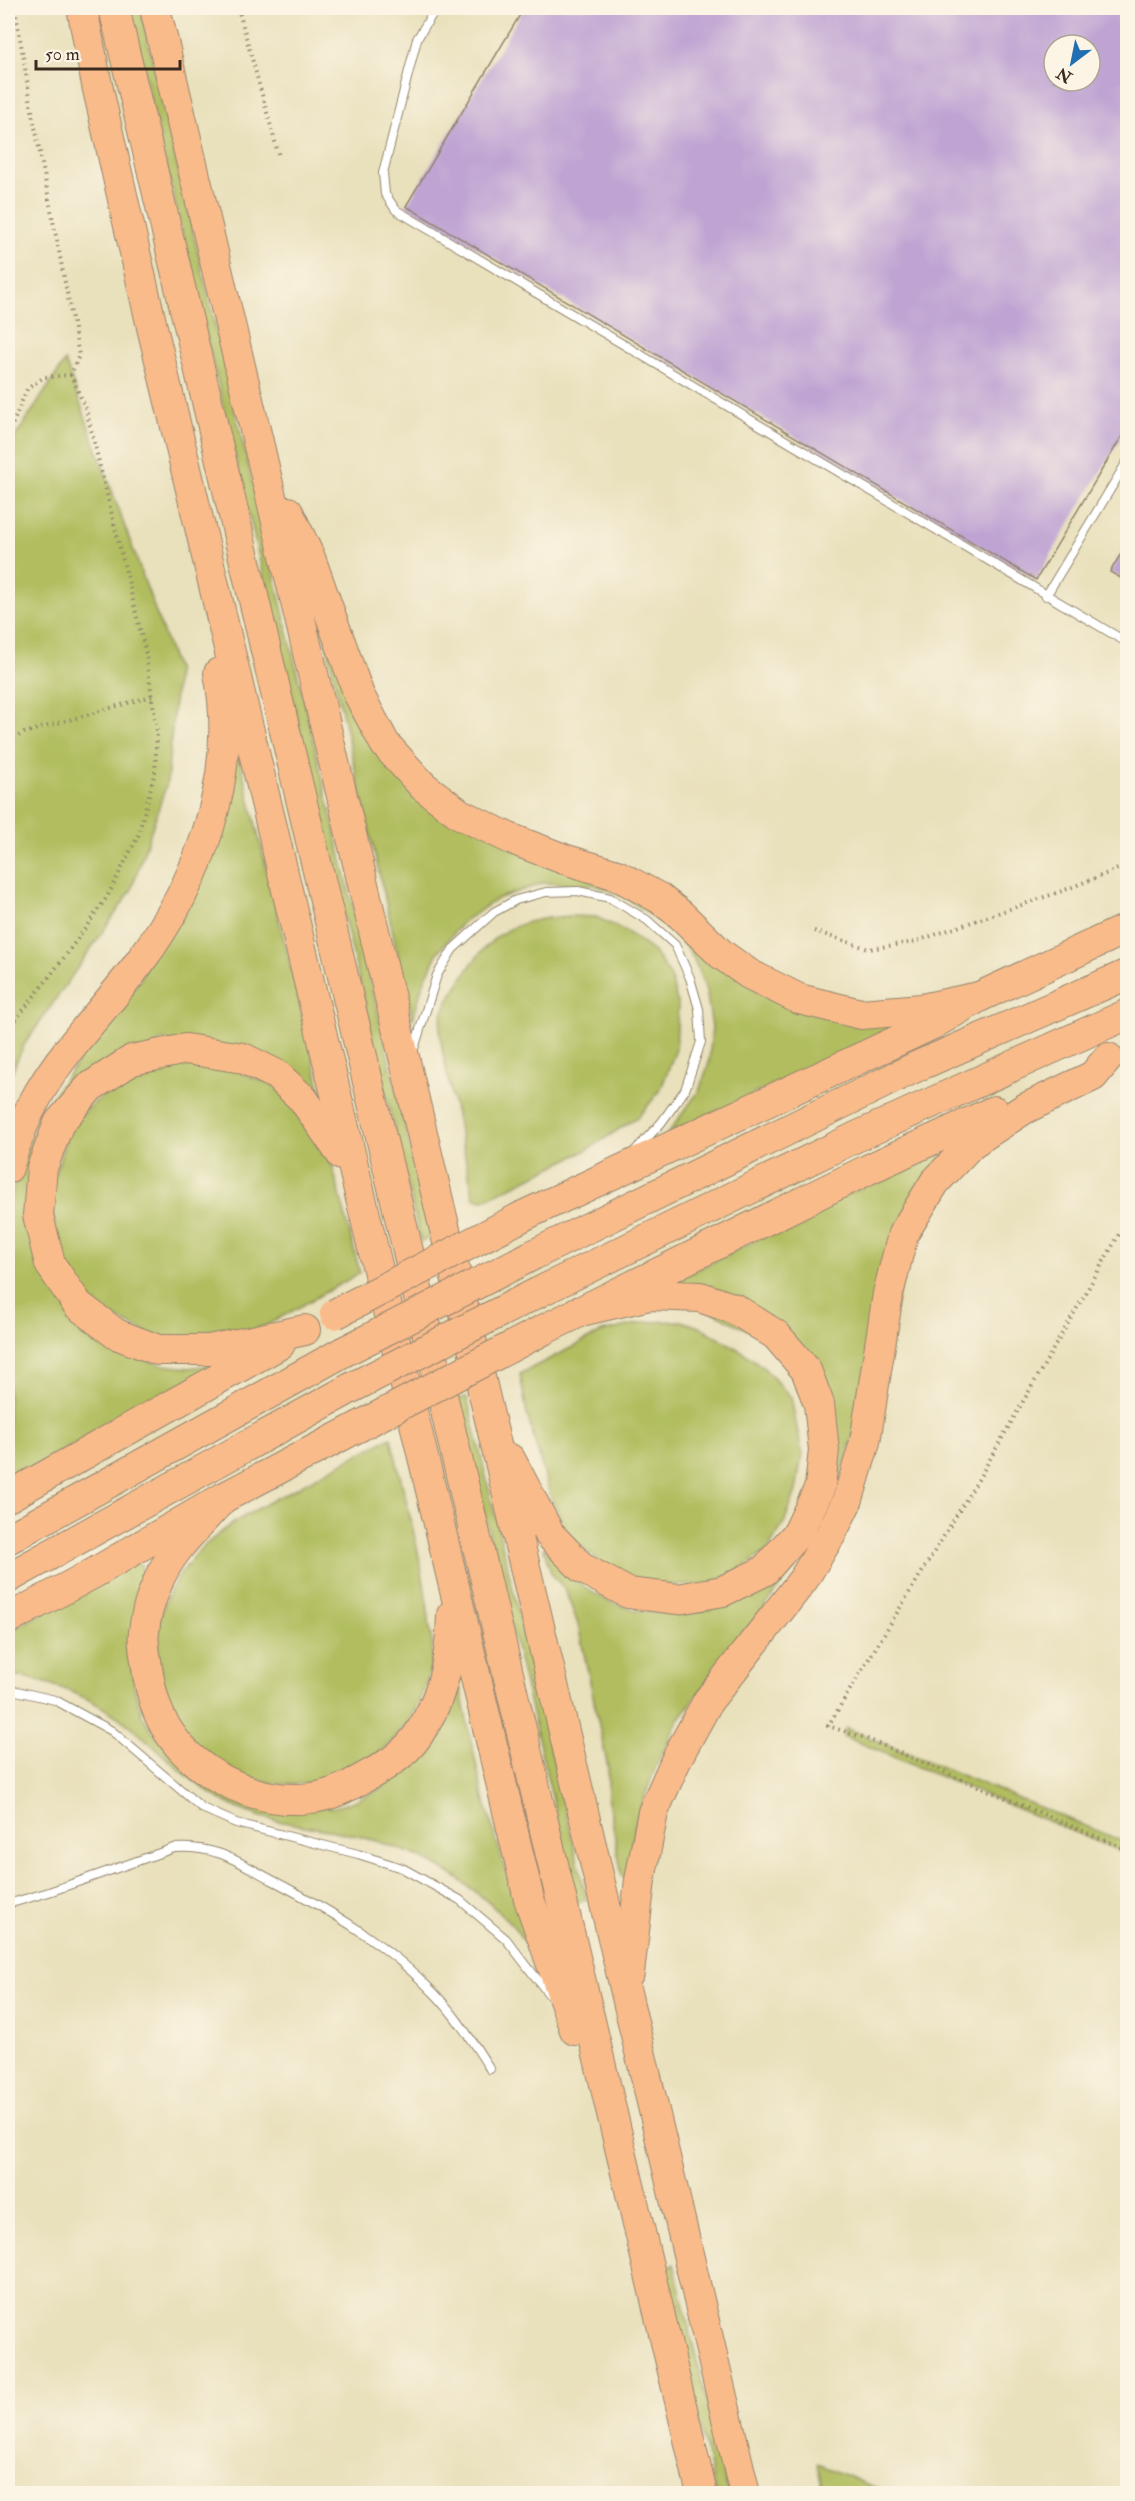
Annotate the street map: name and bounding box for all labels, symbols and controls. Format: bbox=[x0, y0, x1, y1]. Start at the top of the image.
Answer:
scale bar bbox=[36, 33, 180, 71]
north arrow bbox=[1042, 33, 1102, 93]
text: 50 m bbox=[45, 43, 80, 66]
text: N bbox=[1053, 62, 1077, 88]

